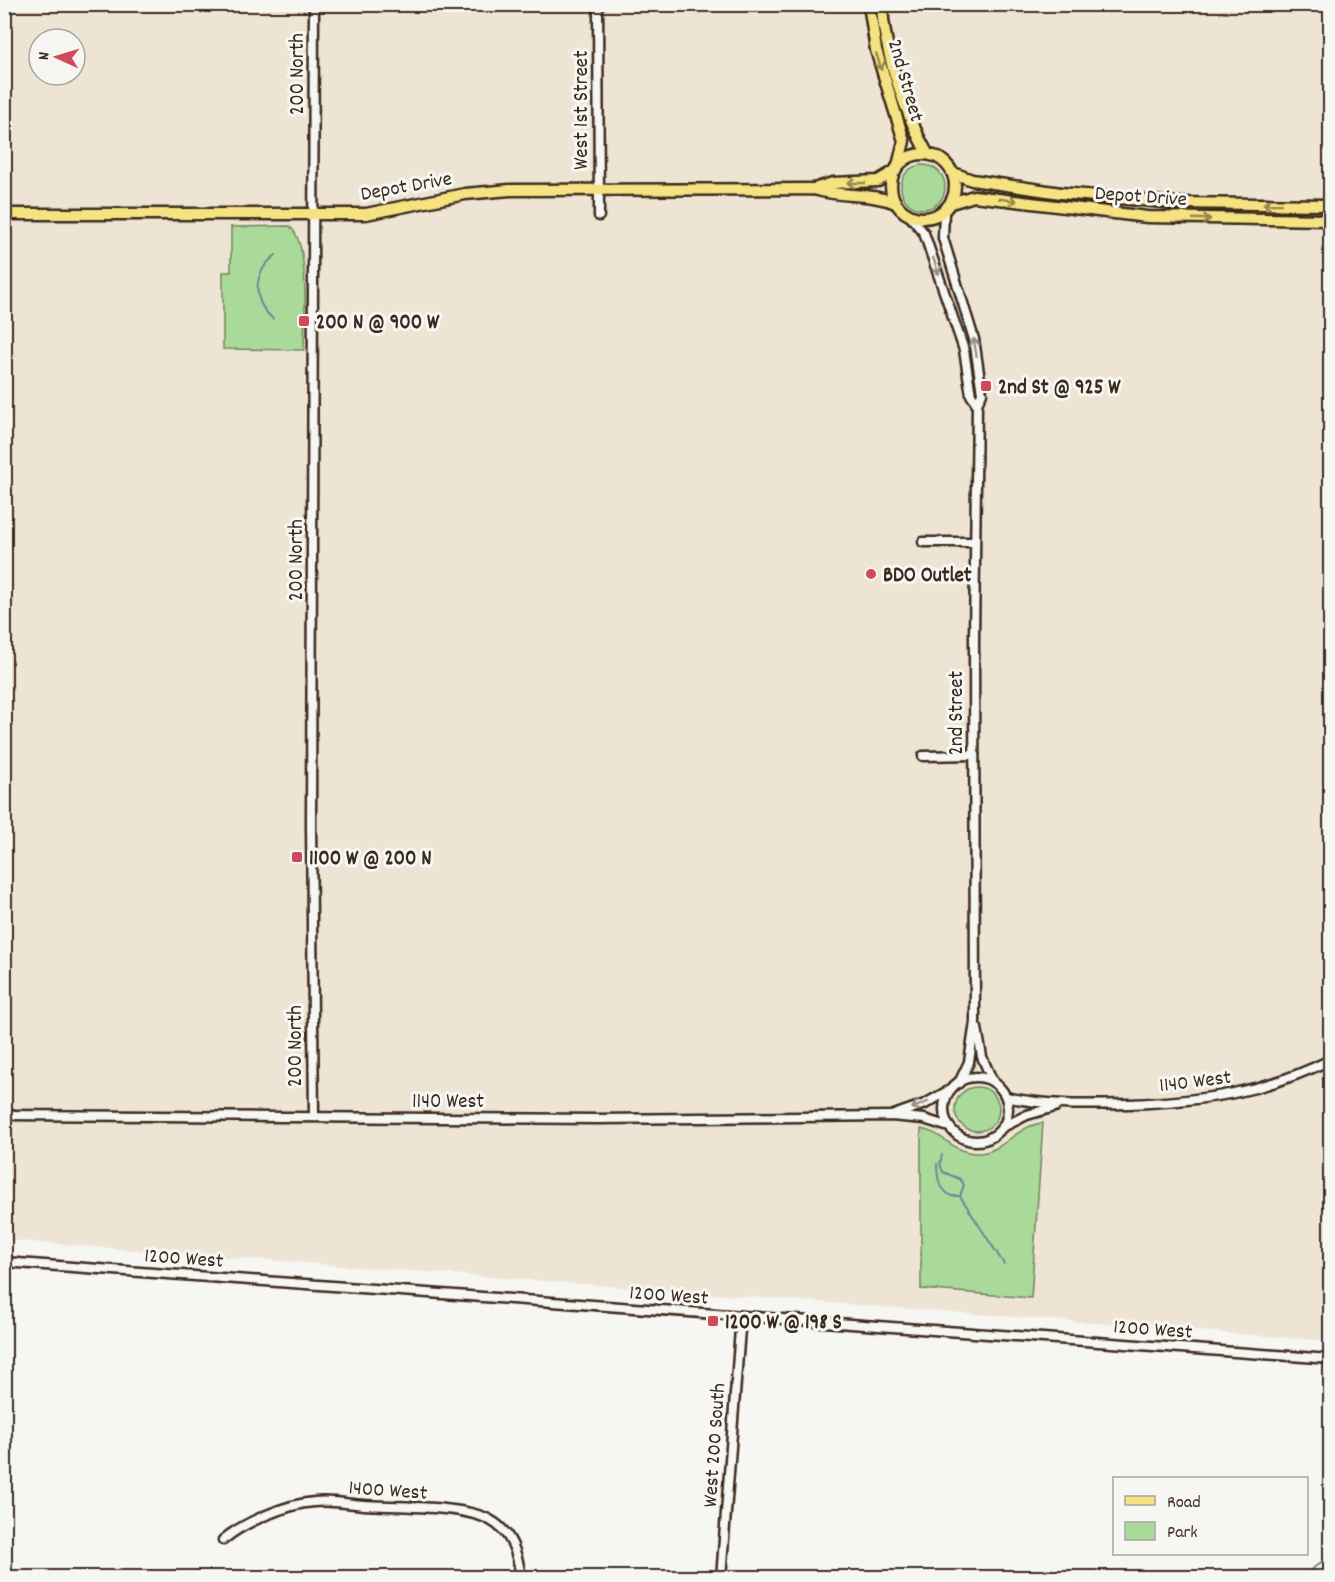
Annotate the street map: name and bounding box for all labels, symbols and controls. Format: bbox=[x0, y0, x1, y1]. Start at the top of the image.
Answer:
north arrow bbox=[27, 27, 87, 87]
street label: 200 North bbox=[284, 33, 314, 115]
street label: 2nd Street bbox=[878, 36, 930, 126]
street label: West 1st Street bbox=[568, 50, 598, 170]
text: N bbox=[33, 51, 56, 61]
one-way arrow bbox=[875, 52, 886, 71]
street label: Depot Drive bbox=[359, 165, 454, 211]
one-way arrow bbox=[846, 177, 866, 189]
street label: Depot Drive bbox=[1094, 180, 1188, 216]
one-way arrow bbox=[998, 194, 1018, 205]
one-way arrow bbox=[1263, 198, 1283, 210]
one-way arrow bbox=[1192, 213, 1212, 224]
one-way arrow bbox=[931, 256, 942, 275]
place label: 200 N @ 900 W bbox=[316, 309, 440, 339]
marker: 200 N @ 900 W bbox=[297, 314, 311, 328]
one-way arrow bbox=[969, 338, 980, 357]
place label: 2nd St @ 925 W bbox=[998, 374, 1121, 404]
marker: 2nd St @ 925 W bbox=[979, 379, 993, 393]
street label: 200 North bbox=[283, 519, 313, 601]
place label: BDO Outlet bbox=[883, 562, 972, 592]
marker: BDO Outlet bbox=[864, 567, 878, 581]
street label: 2nd Street bbox=[943, 670, 973, 755]
place label: 1100 W @ 200 N bbox=[309, 845, 432, 875]
marker: 1100 W @ 200 N bbox=[290, 850, 304, 864]
street label: 200 North bbox=[282, 1005, 312, 1087]
street label: 1140 West bbox=[1158, 1064, 1233, 1102]
street label: 1140 West bbox=[412, 1088, 484, 1118]
one-way arrow bbox=[912, 1100, 930, 1111]
street label: 1200 West bbox=[143, 1242, 225, 1278]
street label: 1200 West bbox=[628, 1279, 710, 1315]
place label: 1200 W @ 198 S bbox=[725, 1309, 842, 1339]
street label: 1200 West bbox=[1112, 1313, 1194, 1349]
marker: 1200 W @ 198 S bbox=[706, 1314, 720, 1328]
street label: West 200 South bbox=[697, 1382, 735, 1508]
street label: 1400 West bbox=[347, 1474, 428, 1510]
legend bbox=[1113, 1477, 1308, 1555]
text: Road bbox=[1167, 1491, 1201, 1516]
text: Park bbox=[1167, 1521, 1198, 1546]

